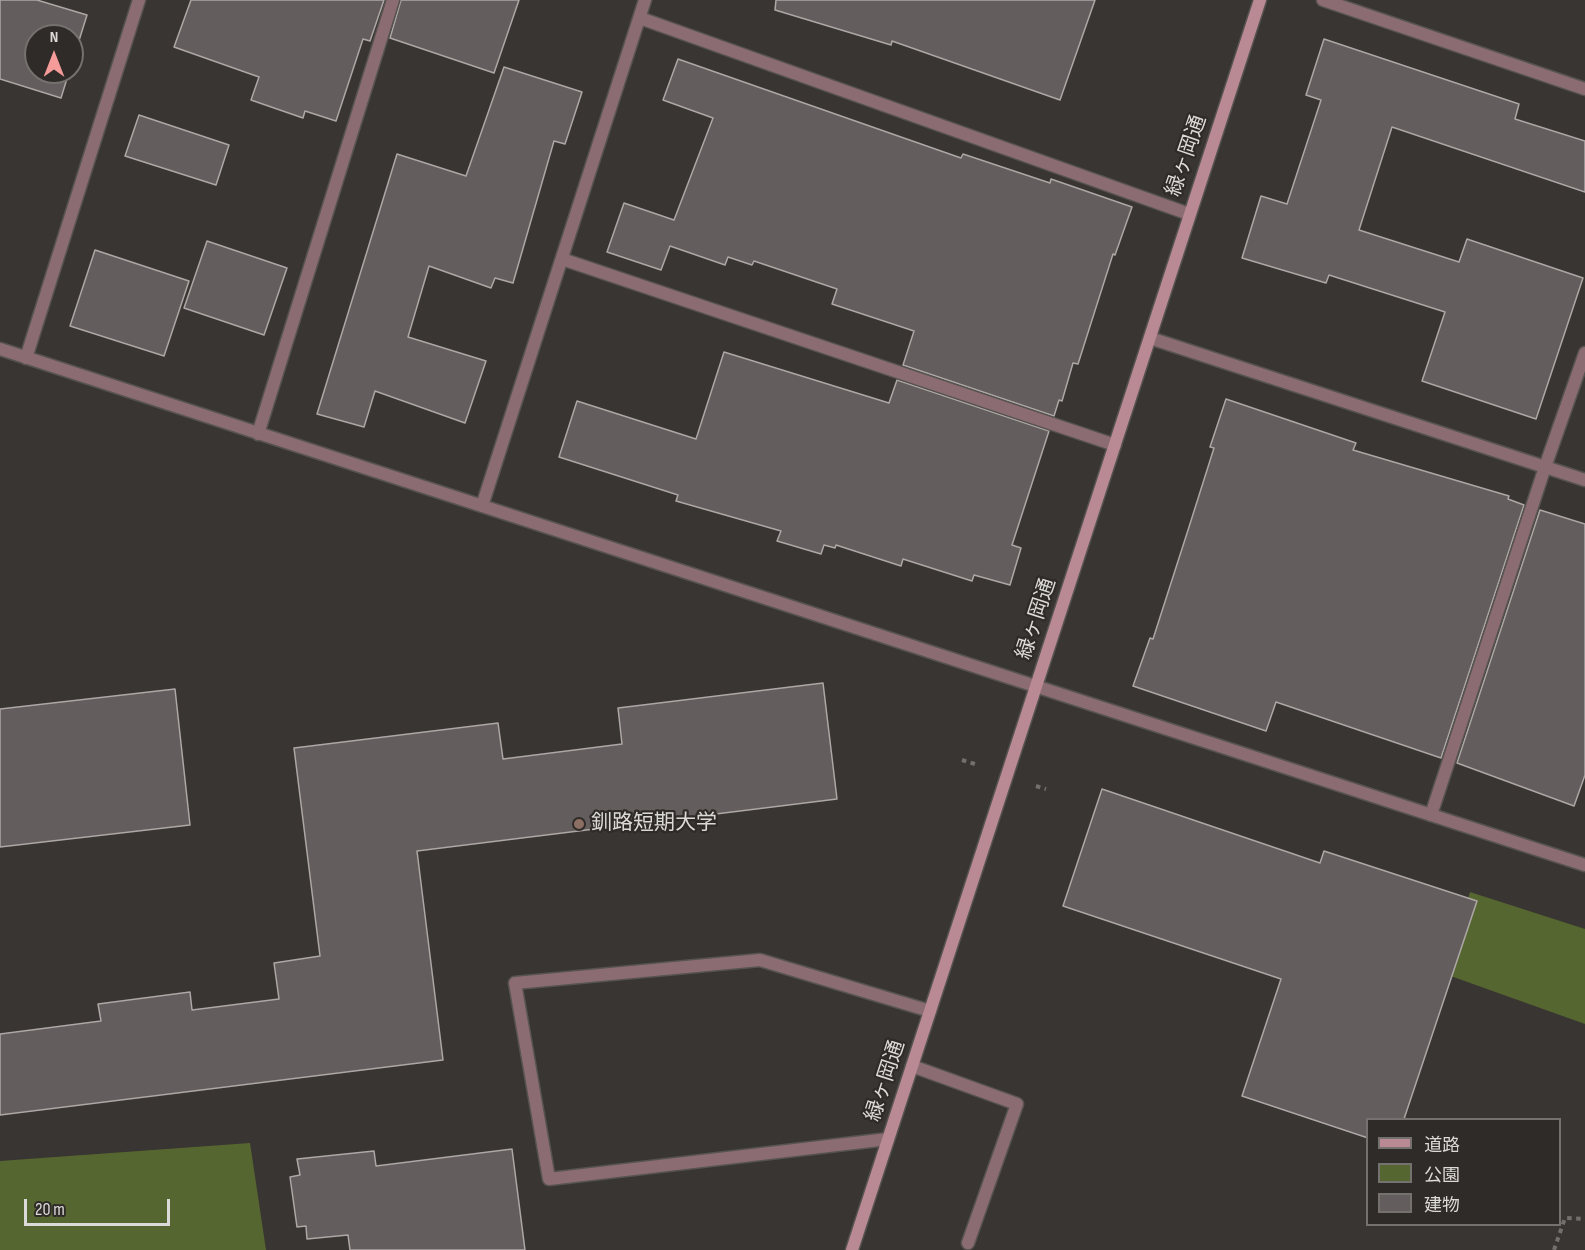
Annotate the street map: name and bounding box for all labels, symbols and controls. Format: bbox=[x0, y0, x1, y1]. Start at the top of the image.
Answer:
north arrow bbox=[24, 24, 84, 84]
text: N bbox=[50, 28, 58, 47]
street label: 緑ヶ岡通 bbox=[1161, 112, 1213, 200]
street label: 緑ヶ岡通 bbox=[1012, 575, 1062, 663]
place label: 釧路短期大学 bbox=[591, 811, 717, 837]
marker: 釧路短期大学 bbox=[572, 817, 586, 831]
street label: 緑ヶ岡通 bbox=[861, 1037, 911, 1125]
legend bbox=[1366, 1118, 1561, 1226]
text: 道路 bbox=[1424, 1135, 1460, 1156]
text: 公園 bbox=[1424, 1165, 1460, 1186]
scale bar bbox=[27, 1187, 172, 1225]
text: 建物 bbox=[1424, 1195, 1460, 1216]
text: 20 m bbox=[35, 1199, 65, 1220]

